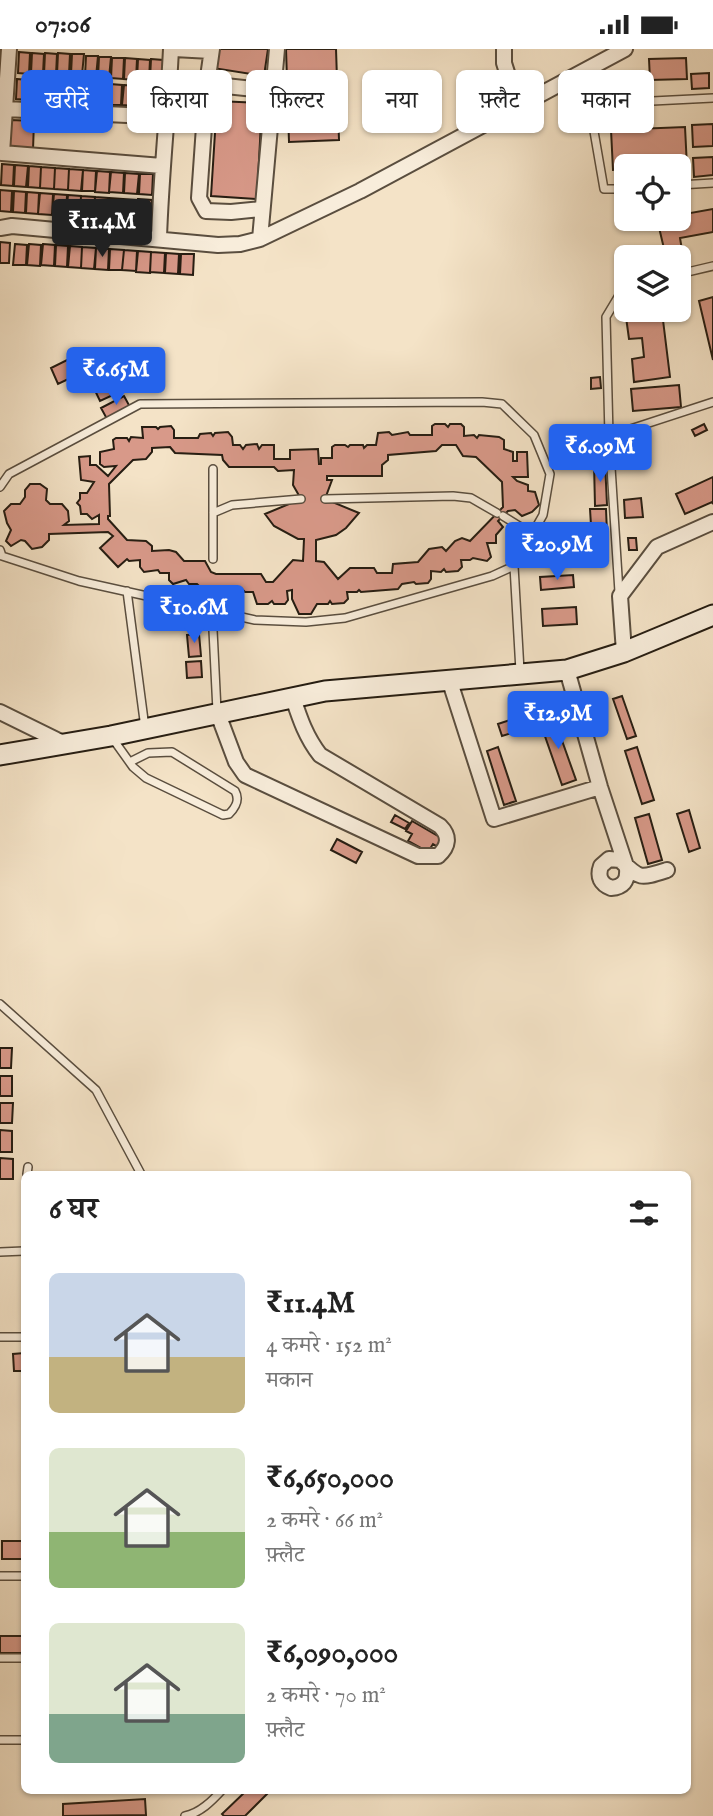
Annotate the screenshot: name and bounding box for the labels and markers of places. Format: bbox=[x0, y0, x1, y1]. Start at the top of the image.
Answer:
pin: ₹11.4M bbox=[45, 199, 159, 259]
pin: ₹6.65M bbox=[59, 347, 173, 407]
pin: ₹6.09M bbox=[543, 425, 657, 484]
pin: ₹20.9M bbox=[500, 523, 614, 582]
pin: ₹10.6M bbox=[137, 585, 251, 645]
pin: ₹12.9M bbox=[501, 691, 615, 751]

